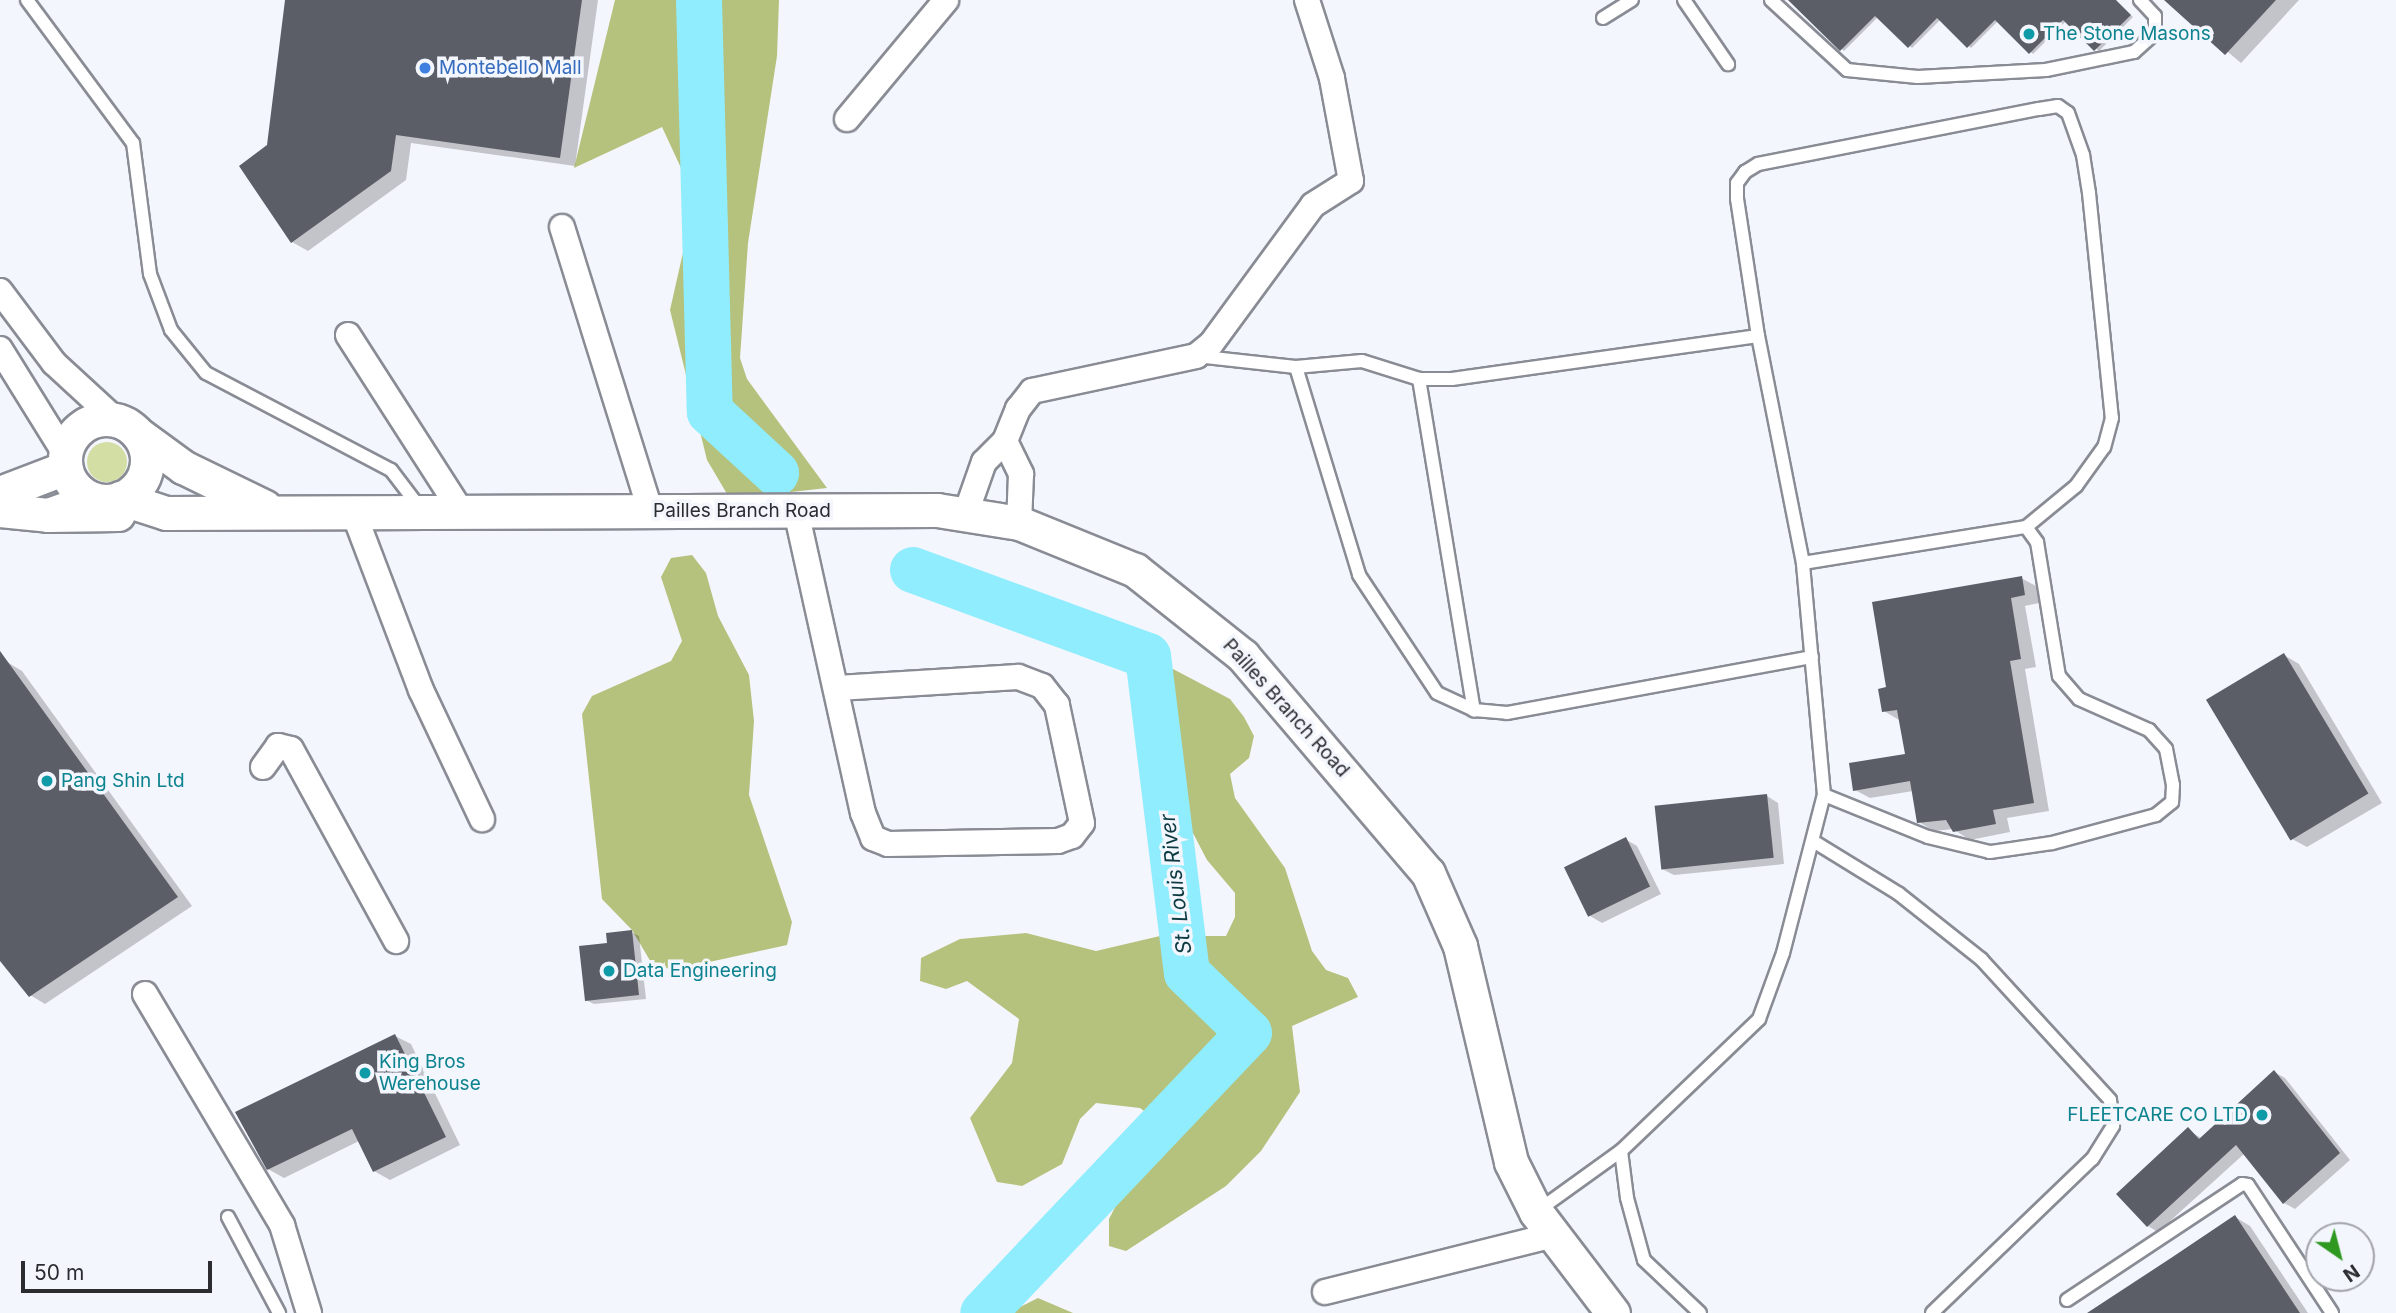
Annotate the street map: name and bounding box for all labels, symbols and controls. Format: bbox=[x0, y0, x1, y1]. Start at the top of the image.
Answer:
place label: The Stone Masons bbox=[2043, 23, 2211, 45]
marker: The Stone Masons bbox=[2021, 26, 2037, 42]
place label: Montebello Mall bbox=[439, 57, 582, 79]
marker: Montebello Mall bbox=[417, 60, 433, 76]
street label: Pailles Branch Road bbox=[653, 500, 831, 522]
street label: Pailles Branch Road bbox=[1218, 634, 1354, 782]
place label: Pang Shin Ltd bbox=[61, 770, 185, 792]
marker: Pang Shin Ltd bbox=[39, 773, 55, 789]
water label: St. Louis River bbox=[1155, 812, 1197, 956]
place label: Data Engineering bbox=[623, 960, 777, 982]
marker: Data Engineering bbox=[601, 963, 617, 979]
place label: King Bros Werehouse bbox=[379, 1051, 481, 1095]
marker: King Bros Werehouse bbox=[357, 1065, 373, 1081]
place label: FLEETCARE CO LTD bbox=[2067, 1104, 2248, 1126]
marker: FLEETCARE CO LTD bbox=[2254, 1107, 2270, 1123]
north arrow bbox=[2305, 1222, 2375, 1292]
scale bar bbox=[24, 1246, 215, 1290]
text: N bbox=[2339, 1259, 2364, 1287]
text: 50 m bbox=[34, 1260, 84, 1285]

